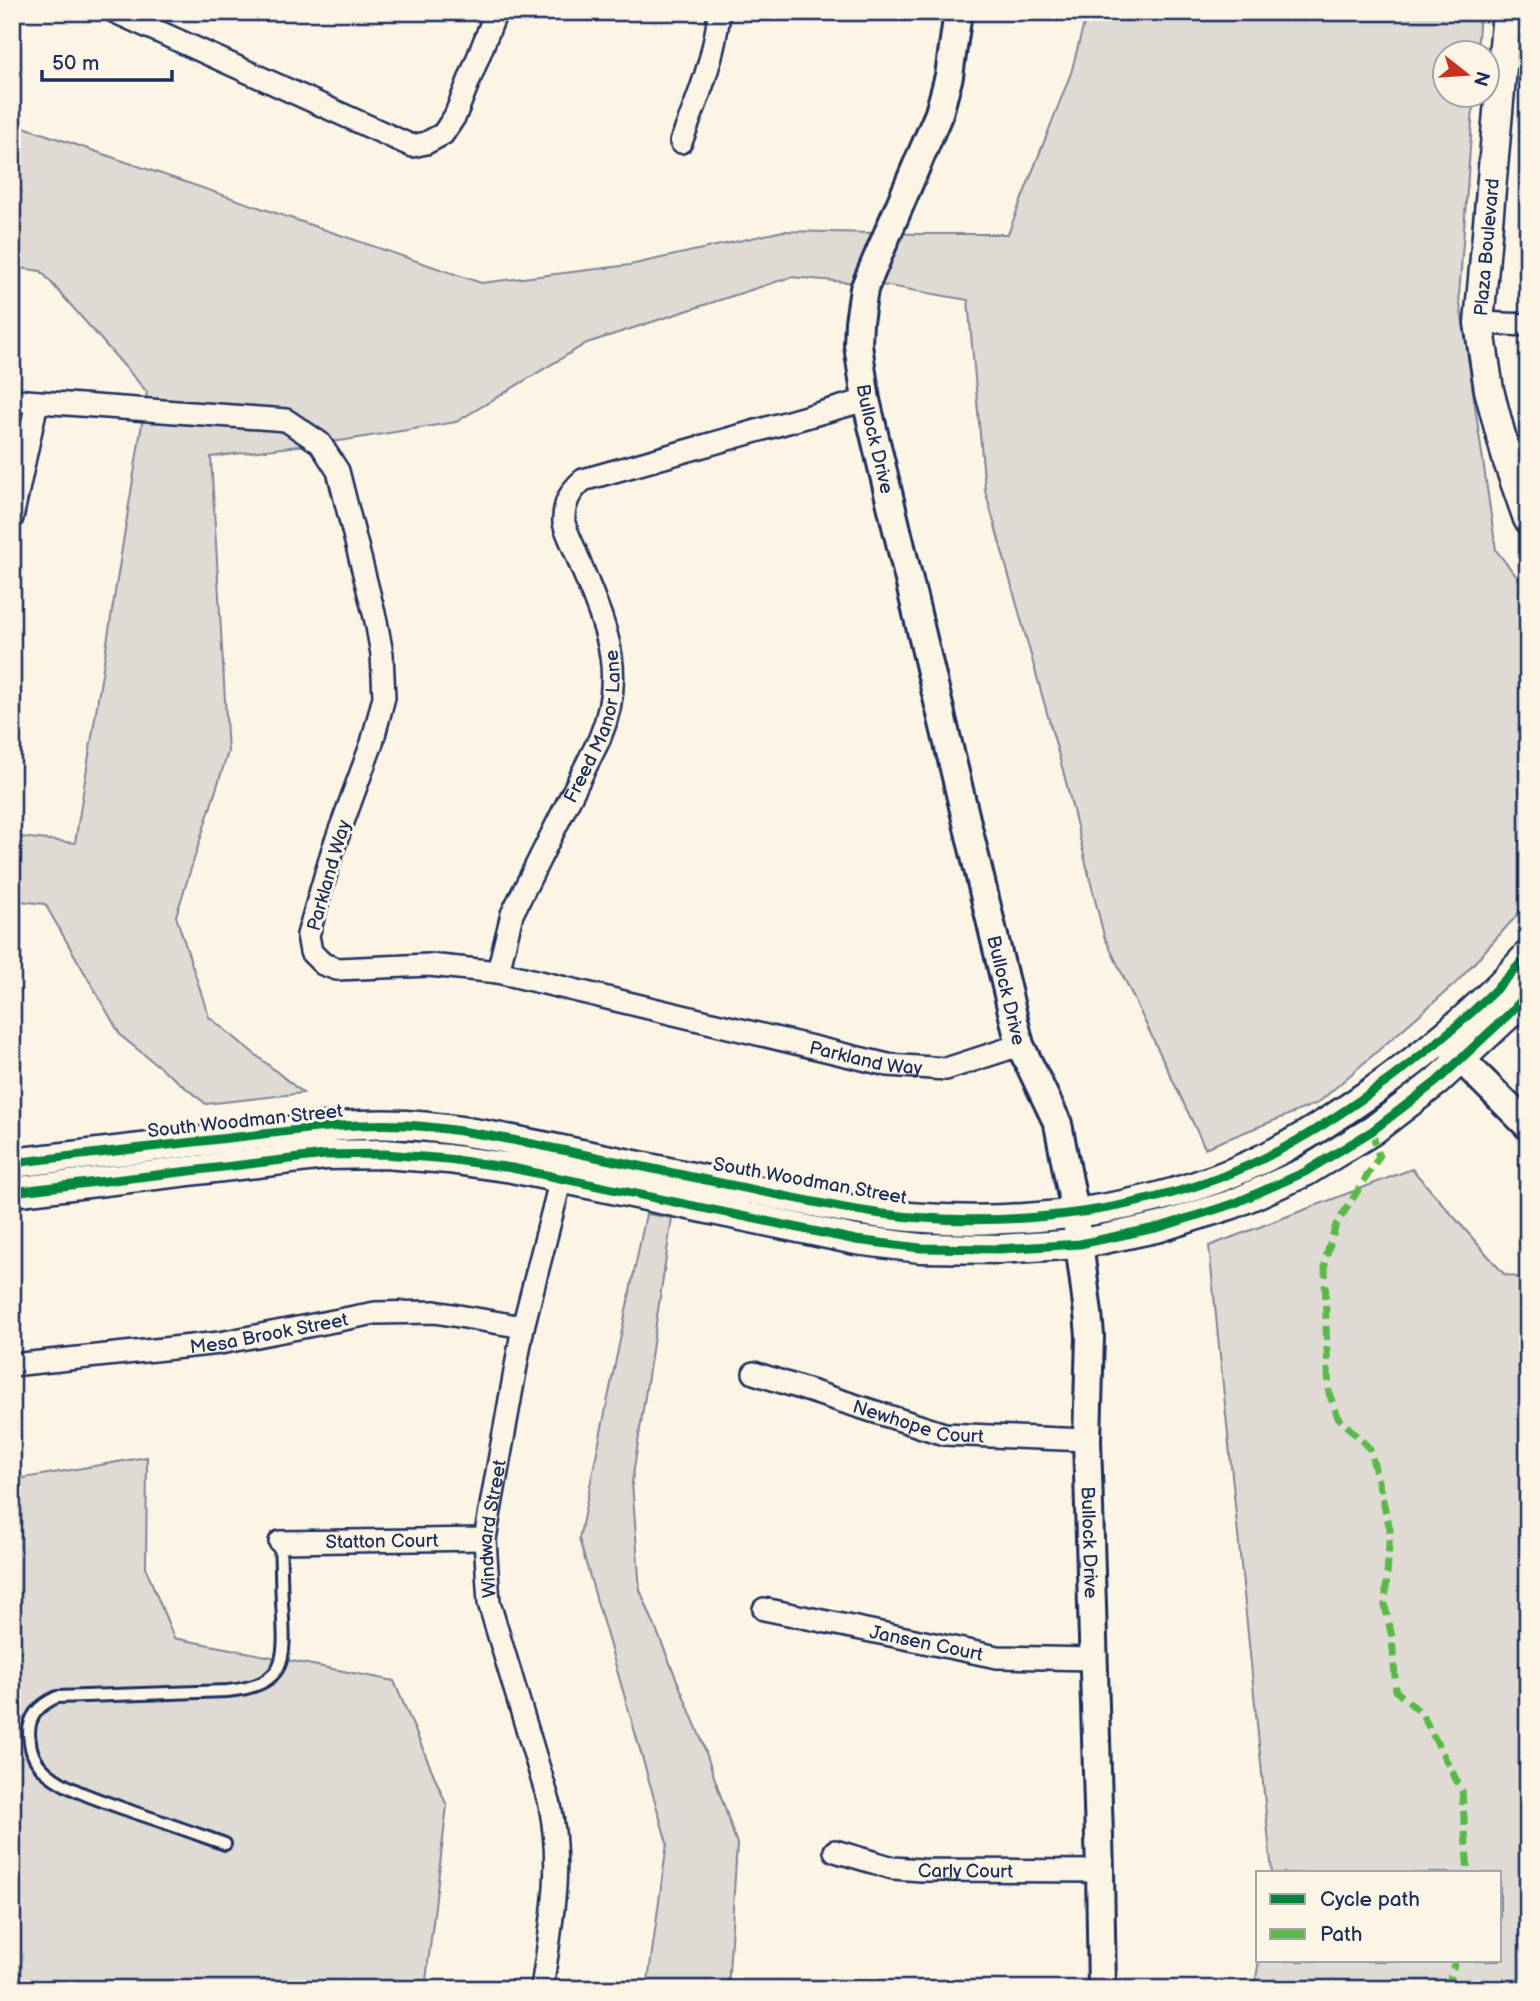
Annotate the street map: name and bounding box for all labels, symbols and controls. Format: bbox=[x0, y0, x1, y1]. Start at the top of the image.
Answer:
scale bar bbox=[42, 38, 172, 82]
north arrow bbox=[1432, 38, 1502, 108]
text: 50 m bbox=[52, 51, 99, 76]
text: N bbox=[1468, 68, 1494, 89]
street label: Plaza Boulevard bbox=[1470, 177, 1505, 317]
street label: Bullock Drive bbox=[851, 382, 898, 496]
street label: Freed Manor Lane bbox=[560, 648, 626, 807]
street label: Parkland Way bbox=[303, 817, 356, 934]
street label: Bullock Drive bbox=[981, 933, 1030, 1048]
street label: Parkland Way bbox=[807, 1037, 923, 1080]
street label: South Woodman Street bbox=[146, 1100, 344, 1143]
street label: South Woodman Street bbox=[711, 1153, 909, 1210]
street label: Mesa Brook Street bbox=[189, 1308, 350, 1359]
street label: Newhope Court bbox=[850, 1395, 984, 1449]
street label: Windward Street bbox=[474, 1458, 512, 1599]
street label: Bullock Drive bbox=[1075, 1486, 1102, 1599]
street label: Statton Court bbox=[325, 1530, 439, 1554]
street label: Jansen Court bbox=[868, 1621, 985, 1667]
street label: Carly Court bbox=[918, 1860, 1013, 1884]
legend bbox=[1256, 1871, 1502, 1962]
text: Cycle path bbox=[1320, 1887, 1420, 1912]
text: Path bbox=[1320, 1922, 1362, 1947]

